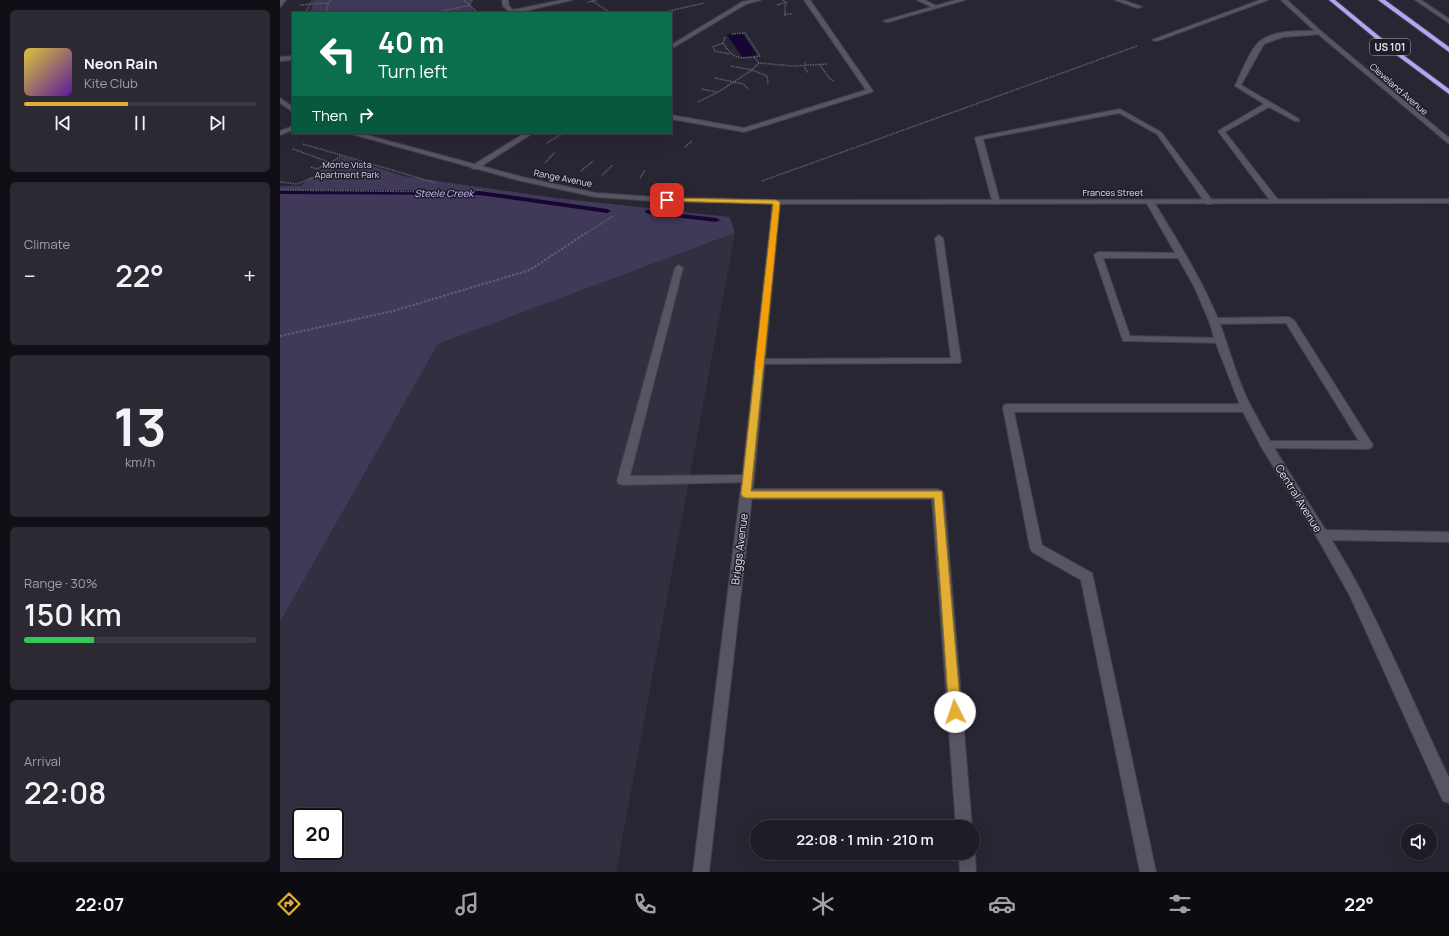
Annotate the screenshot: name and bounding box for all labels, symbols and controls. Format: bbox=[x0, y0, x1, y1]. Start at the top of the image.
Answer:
text: 40 m bbox=[378, 23, 444, 61]
icon: left bbox=[312, 28, 364, 80]
road number: US 101 bbox=[1370, 39, 1410, 55]
text: Neon Rain bbox=[84, 53, 158, 74]
text: Turn left bbox=[378, 59, 448, 83]
street label: Cleveland Avenue bbox=[1367, 60, 1431, 118]
text: Kite Club bbox=[84, 74, 138, 92]
icon: right bbox=[355, 104, 377, 126]
text: Then bbox=[312, 105, 347, 126]
icon: previous bbox=[52, 112, 74, 134]
icon: pause bbox=[129, 112, 151, 134]
icon: next bbox=[206, 112, 228, 134]
park label: Monte Vista Apartment Park bbox=[315, 158, 380, 181]
street label: Range Avenue bbox=[533, 166, 593, 190]
pin bbox=[650, 183, 684, 217]
water label: Steele Creek bbox=[414, 186, 476, 200]
street label: Frances Street bbox=[1083, 186, 1144, 199]
icon: arrive bbox=[656, 189, 678, 211]
text: Climate bbox=[24, 235, 70, 253]
text: 22° bbox=[115, 255, 164, 296]
text: − bbox=[24, 261, 36, 291]
text: + bbox=[243, 261, 256, 291]
text: 13 bbox=[113, 391, 167, 462]
text: km/h bbox=[125, 453, 155, 471]
street label: Central Avenue bbox=[1272, 461, 1326, 535]
street label: Briggs Avenue bbox=[727, 512, 751, 586]
text: Range · 30% bbox=[24, 574, 97, 592]
text: 150 km bbox=[24, 594, 122, 635]
position arrow bbox=[934, 691, 976, 733]
text: Arrival bbox=[24, 752, 61, 770]
text: 22:08 bbox=[24, 772, 106, 813]
speed limit sign: 20 bbox=[292, 808, 344, 860]
map controls bbox=[1401, 824, 1437, 860]
button: sound bbox=[1401, 824, 1437, 860]
text: 22:08 · 1 min · 210 m bbox=[796, 829, 934, 850]
icon: directions bbox=[275, 890, 303, 918]
icon: music bbox=[453, 890, 481, 918]
icon: phone bbox=[631, 890, 659, 918]
icon: climate bbox=[809, 890, 837, 918]
icon: car bbox=[988, 890, 1016, 918]
icon: filters bbox=[1166, 890, 1194, 918]
text: 22:07 bbox=[75, 892, 124, 916]
text: 22° bbox=[1344, 892, 1374, 916]

